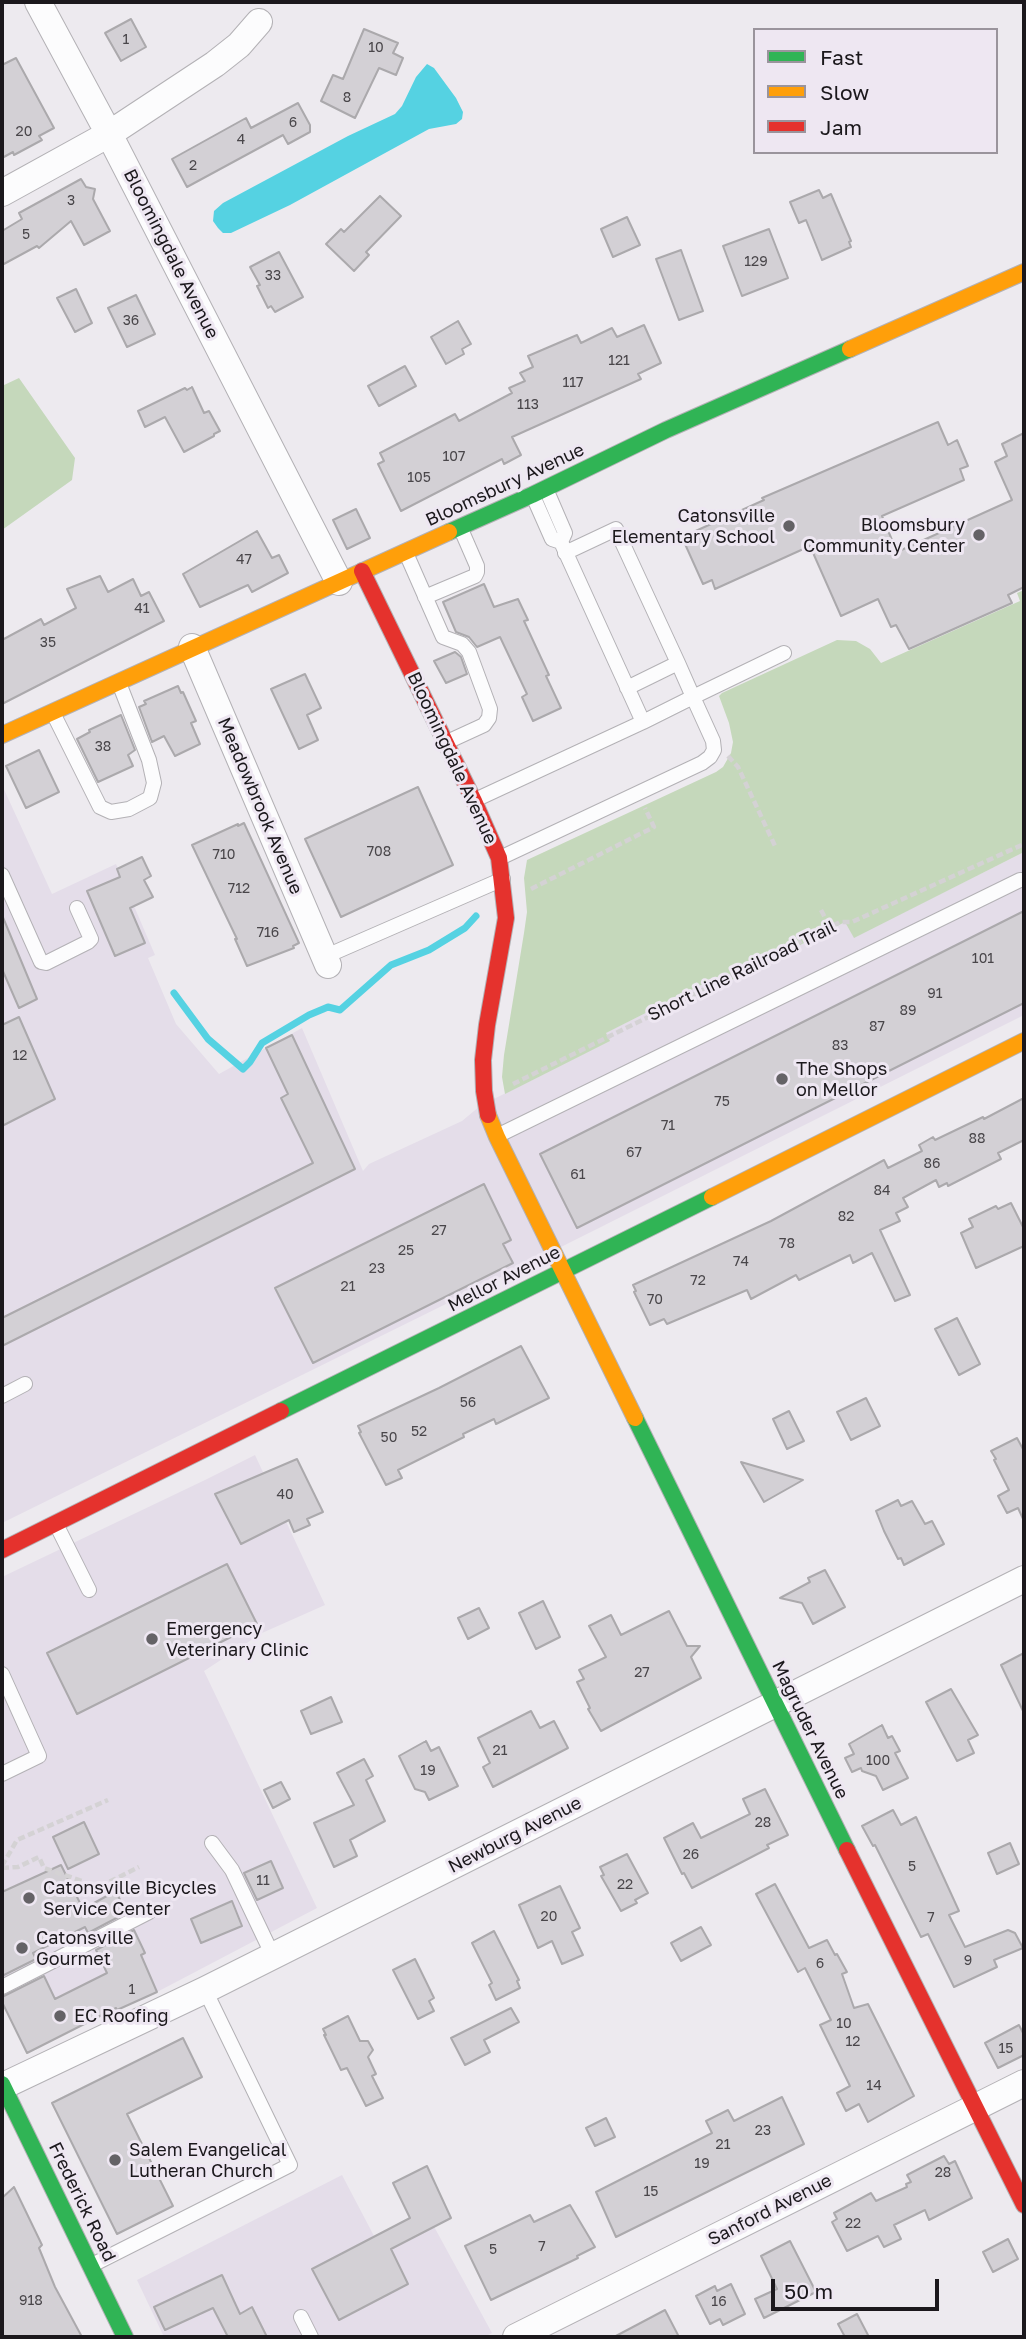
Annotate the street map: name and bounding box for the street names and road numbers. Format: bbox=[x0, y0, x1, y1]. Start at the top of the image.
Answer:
street label: Bloomingdale Avenue bbox=[119, 166, 223, 342]
street label: Bloomsbury Avenue bbox=[422, 439, 588, 531]
street label: Bloomingdale Avenue bbox=[403, 668, 501, 848]
street label: Meadowbrook Avenue bbox=[213, 714, 307, 898]
street label: Short Line Railroad Trail bbox=[644, 916, 840, 1026]
street label: Mellor Avenue bbox=[444, 1241, 564, 1317]
street label: Magruder Avenue bbox=[767, 1657, 853, 1803]
street label: Newburg Avenue bbox=[445, 1792, 585, 1878]
street label: Frederick Road bbox=[44, 2139, 120, 2265]
street label: Sanford Avenue bbox=[705, 2170, 835, 2250]

